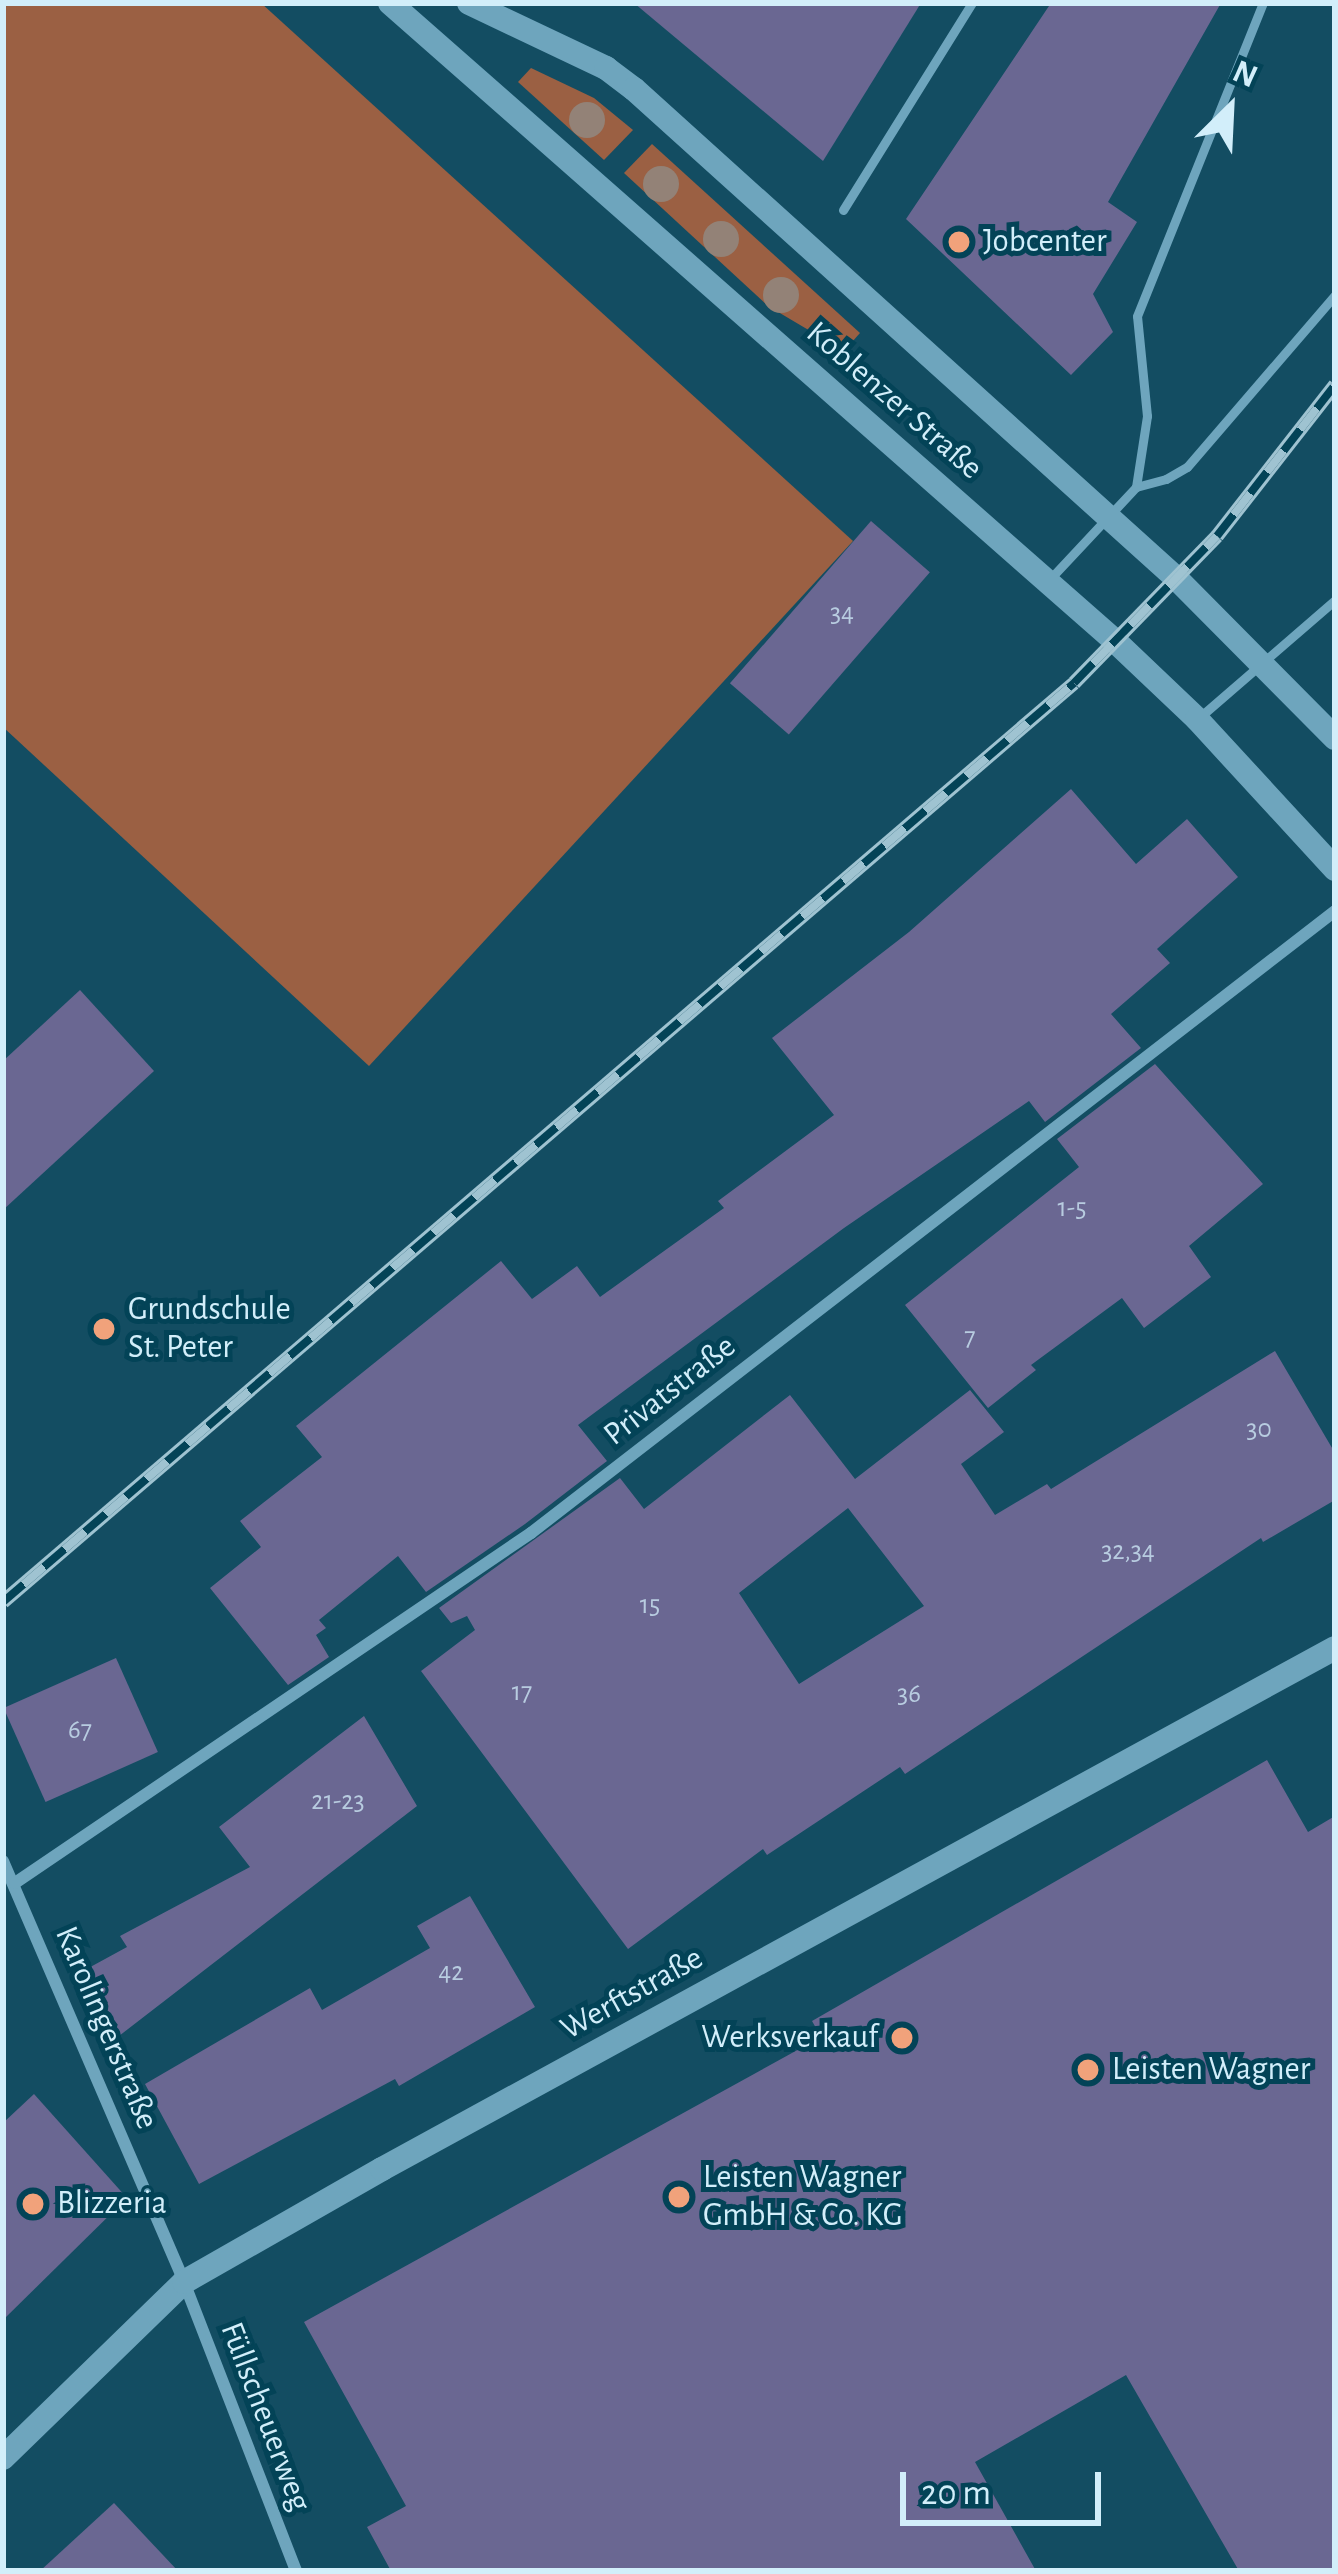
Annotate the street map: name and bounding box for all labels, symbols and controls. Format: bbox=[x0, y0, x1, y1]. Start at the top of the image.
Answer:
north arrow bbox=[1170, 48, 1290, 168]
text: N bbox=[1228, 55, 1262, 94]
place label: Jobcenter bbox=[983, 222, 1107, 262]
marker: Jobcenter bbox=[946, 229, 972, 255]
street label: Koblenzer Straße bbox=[798, 314, 990, 488]
house number: 34 bbox=[830, 597, 854, 629]
house number: 1-5 bbox=[1058, 1192, 1086, 1224]
place label: Grundschule St. Peter bbox=[128, 1290, 291, 1368]
marker: Grundschule St. Peter bbox=[91, 1316, 117, 1342]
house number: 7 bbox=[964, 1321, 976, 1353]
street label: Privatstraße bbox=[596, 1327, 744, 1455]
house number: 30 bbox=[1246, 1413, 1272, 1445]
house number: 32,34 bbox=[1101, 1535, 1155, 1567]
house number: 15 bbox=[640, 1589, 660, 1621]
house number: 17 bbox=[512, 1676, 532, 1708]
house number: 36 bbox=[897, 1678, 921, 1710]
house number: 67 bbox=[68, 1714, 92, 1746]
house number: 21-23 bbox=[311, 1785, 365, 1817]
street label: Karolingerstraße bbox=[46, 1921, 166, 2135]
street label: Werftstraße bbox=[554, 1939, 710, 2049]
house number: 42 bbox=[438, 1956, 464, 1988]
place label: Werksverkauf bbox=[701, 2018, 878, 2058]
marker: Werksverkauf bbox=[889, 2025, 915, 2051]
place label: Leisten Wagner bbox=[1112, 2050, 1310, 2090]
marker: Leisten Wagner bbox=[1075, 2057, 1101, 2083]
place label: Leisten Wagner GmbH & Co. KG bbox=[703, 2158, 902, 2236]
place label: Blizzeria bbox=[57, 2184, 167, 2224]
marker: Leisten Wagner GmbH & Co. KG bbox=[666, 2184, 692, 2210]
marker: Blizzeria bbox=[20, 2191, 46, 2217]
street label: Füllscheuerweg bbox=[211, 2317, 319, 2517]
scale bar bbox=[906, 2448, 1107, 2522]
text: 20 m bbox=[921, 2475, 991, 2511]

